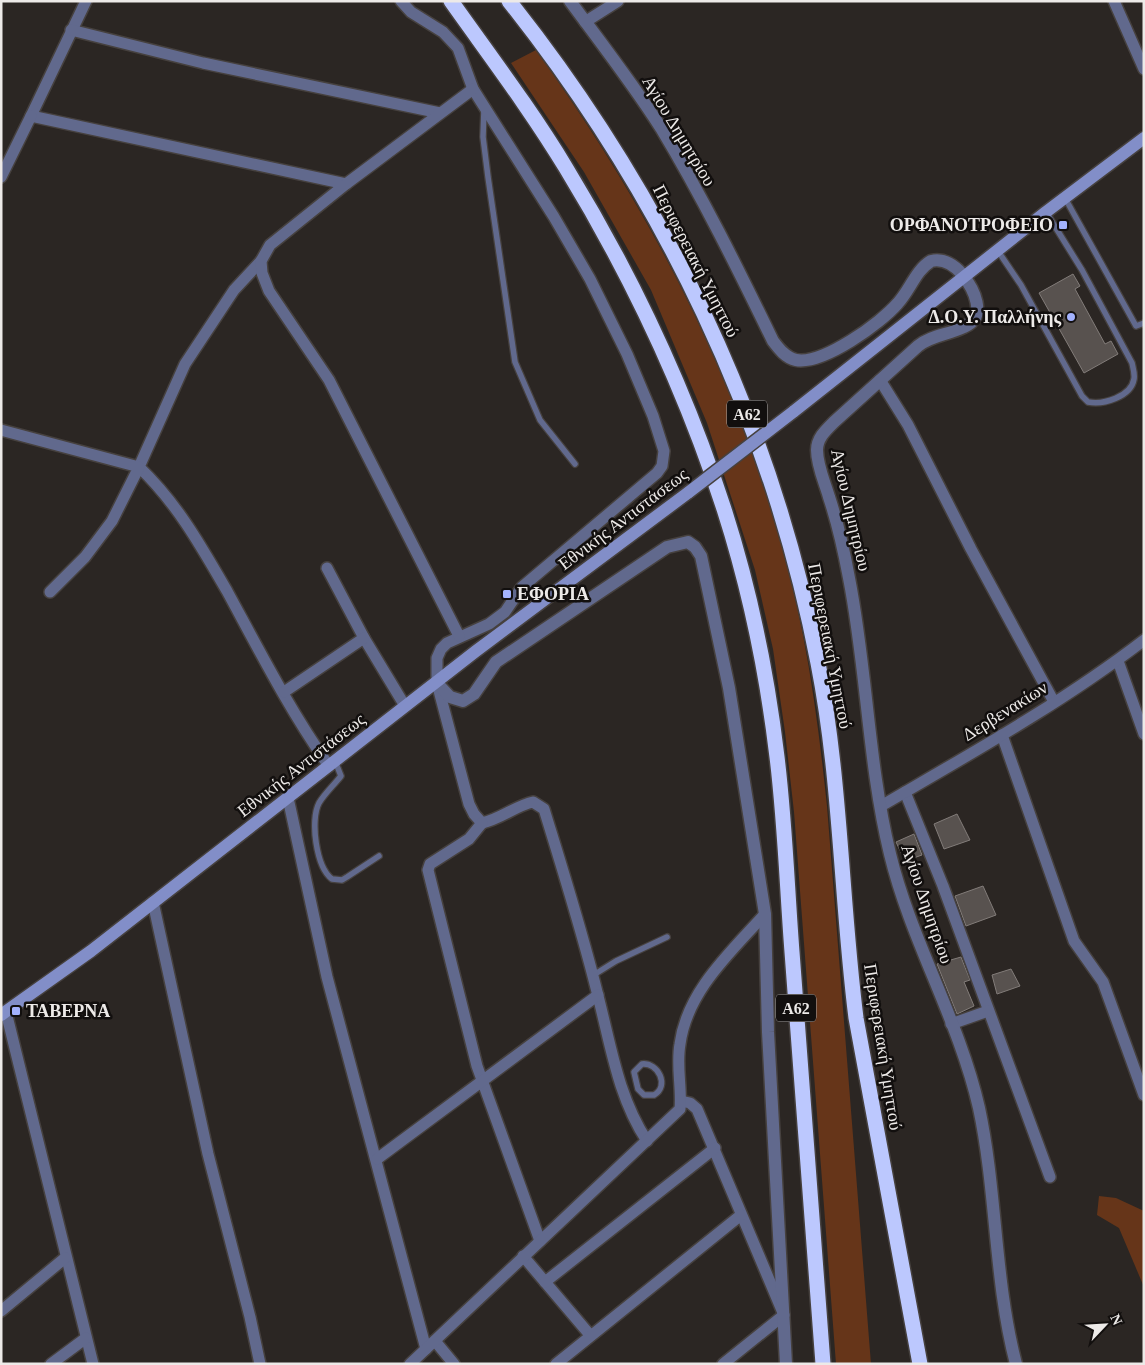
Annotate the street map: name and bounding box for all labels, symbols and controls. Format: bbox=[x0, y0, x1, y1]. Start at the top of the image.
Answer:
street label: Αγίου Δημητρίου bbox=[638, 72, 720, 190]
street label: Περιφερειακή Υμηττού bbox=[649, 181, 743, 341]
place label: ΟΡΦΑΝΟΤΡΟΦΕΙΟ bbox=[890, 215, 1053, 235]
marker: ΟΡΦΑΝΟΤΡΟΦΕΙΟ bbox=[1057, 219, 1069, 231]
place label: Δ.Ο.Υ. Παλλήνης bbox=[929, 307, 1061, 327]
marker: Δ.Ο.Υ. Παλλήνης bbox=[1065, 311, 1077, 323]
road number: Α62 bbox=[727, 400, 767, 428]
street label: Αγίου Δημητρίου bbox=[827, 447, 875, 573]
street label: Εθνικής Αντιστάσεως bbox=[555, 464, 691, 574]
street label: Περιφερειακή Υμηττού bbox=[804, 561, 856, 731]
place label: ΕΦΟΡΙΑ bbox=[517, 584, 589, 604]
marker: ΕΦΟΡΙΑ bbox=[501, 588, 513, 600]
street label: Δερβενακίων bbox=[959, 677, 1051, 745]
street label: Εθνικής Αντιστάσεως bbox=[233, 709, 369, 821]
street label: Αγίου Δημητρίου bbox=[897, 842, 957, 966]
street label: Περιφερειακή Υμηττού bbox=[860, 962, 906, 1132]
road number: Α62 bbox=[776, 994, 816, 1021]
place label: ΤΑΒΕΡΝΑ bbox=[26, 1001, 110, 1021]
marker: ΤΑΒΕΡΝΑ bbox=[10, 1005, 22, 1017]
north arrow bbox=[1080, 1300, 1130, 1350]
text: N bbox=[1107, 1312, 1125, 1327]

